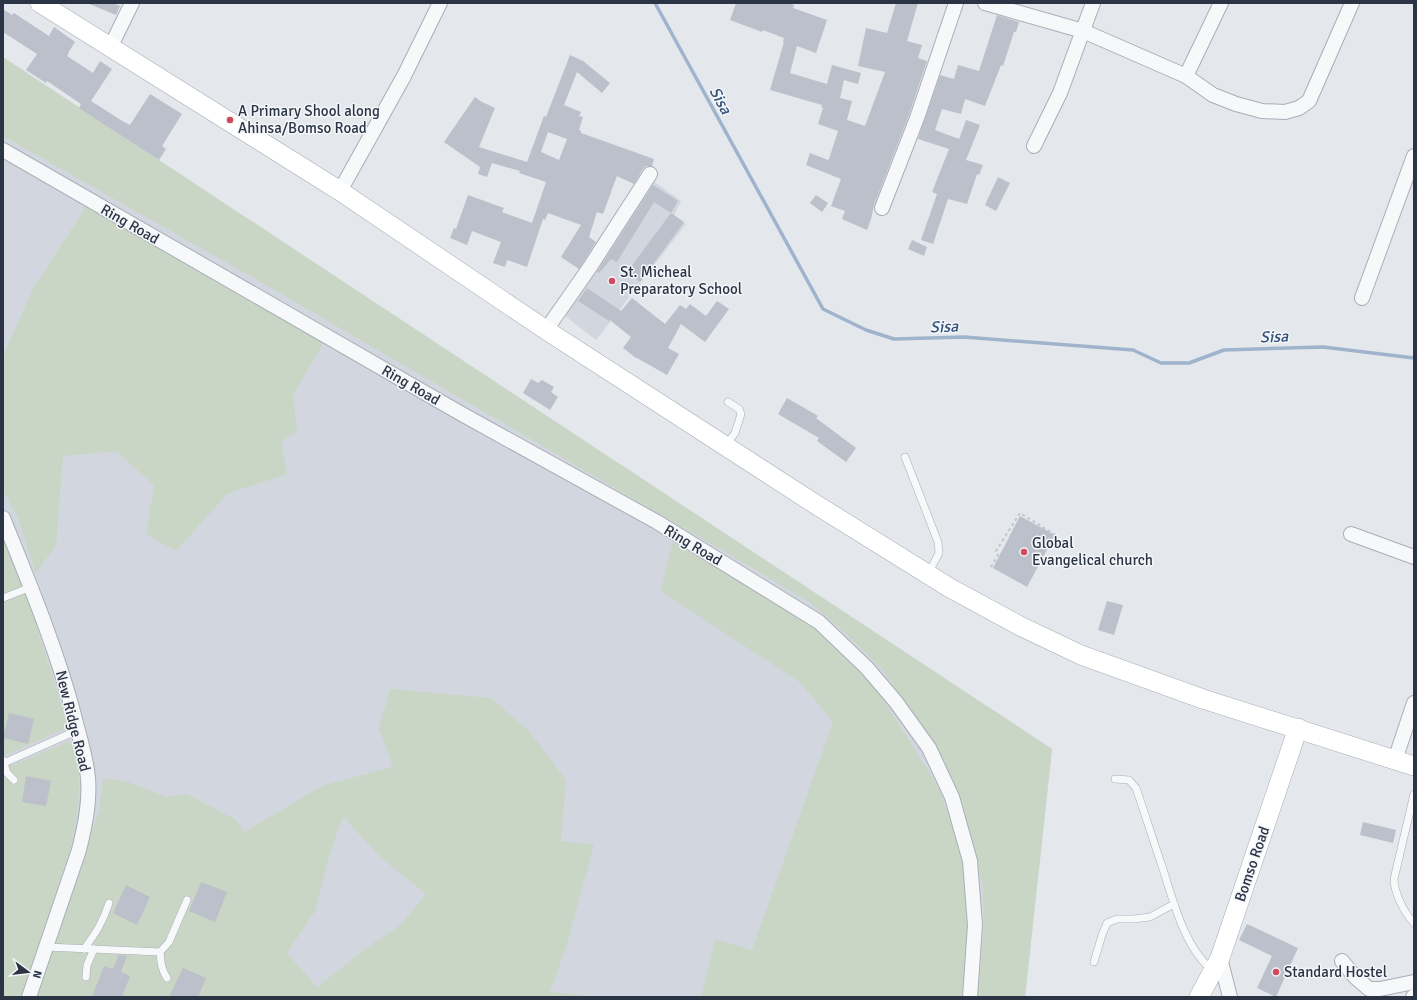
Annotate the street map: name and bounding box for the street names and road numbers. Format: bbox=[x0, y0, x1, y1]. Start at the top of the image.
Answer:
street label: Ring Road bbox=[98, 200, 162, 248]
street label: Ring Road bbox=[379, 361, 443, 409]
street label: Ring Road bbox=[661, 521, 725, 569]
street label: New Ridge Road bbox=[52, 669, 94, 773]
street label: Bomso Road bbox=[1231, 824, 1273, 904]

